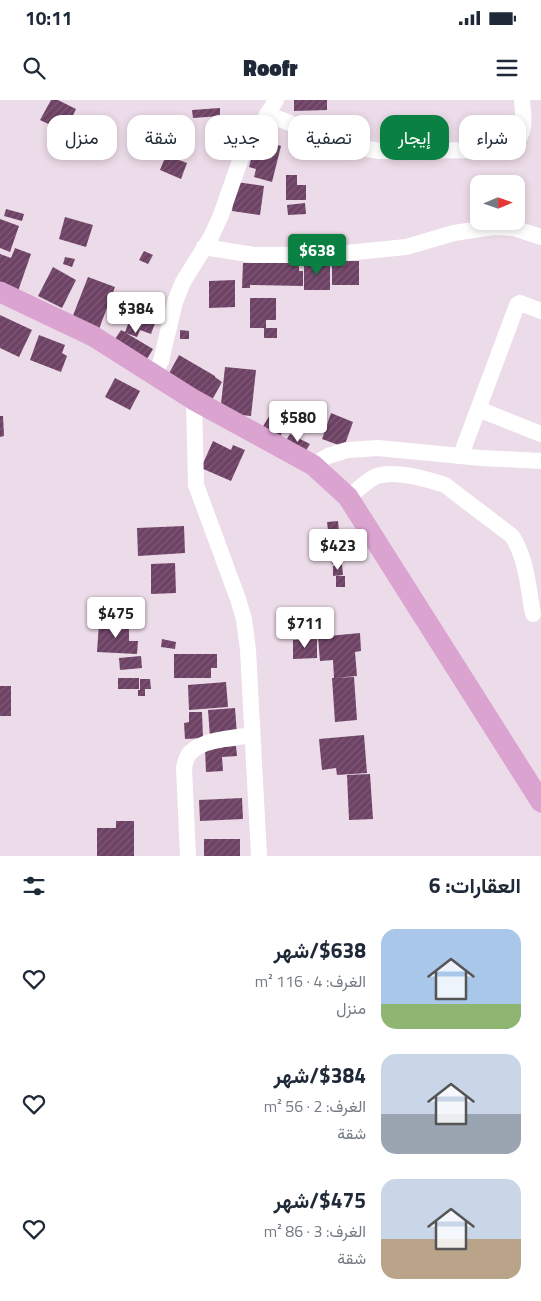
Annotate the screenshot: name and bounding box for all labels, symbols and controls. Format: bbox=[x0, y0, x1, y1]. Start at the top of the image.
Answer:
text: 10:11 bbox=[25, 3, 72, 32]
text: Roofr bbox=[243, 51, 298, 85]
icon: search bbox=[20, 54, 48, 82]
icon: menu bbox=[493, 54, 521, 82]
chip: منزل bbox=[47, 115, 117, 160]
chip: شقة bbox=[127, 115, 195, 160]
chip: جديد bbox=[205, 115, 278, 160]
chip: تصفية bbox=[288, 115, 370, 160]
chip: إيجار bbox=[380, 115, 449, 160]
chip: شراء bbox=[459, 115, 526, 160]
north arrow bbox=[470, 175, 525, 230]
map controls bbox=[470, 175, 525, 230]
pin: $638 bbox=[287, 234, 347, 276]
text: $638 bbox=[299, 238, 335, 262]
pin: $384 bbox=[106, 292, 166, 334]
text: $384 bbox=[118, 296, 154, 320]
pin: $580 bbox=[268, 400, 328, 443]
text: $580 bbox=[280, 405, 316, 429]
pin: $423 bbox=[308, 528, 368, 571]
text: $423 bbox=[320, 533, 356, 557]
pin: $475 bbox=[86, 596, 146, 639]
text: $475 bbox=[98, 601, 134, 625]
pin: $711 bbox=[275, 606, 335, 649]
text: $711 bbox=[287, 611, 323, 635]
text: العقارات: 6 bbox=[429, 869, 521, 901]
icon: filters bbox=[20, 872, 48, 900]
text: $638/شهر bbox=[274, 934, 366, 966]
icon: home bbox=[421, 949, 481, 1009]
icon: heart bbox=[20, 965, 48, 993]
text: الغرف: 4 · 116 m² bbox=[255, 969, 366, 993]
text: منزل bbox=[336, 996, 366, 1020]
text: $384/شهر bbox=[274, 1059, 366, 1091]
icon: home bbox=[421, 1074, 481, 1134]
icon: heart bbox=[20, 1090, 48, 1118]
text: الغرف: 2 · 56 m² bbox=[264, 1094, 366, 1118]
text: شقة bbox=[337, 1121, 366, 1145]
text: $475/شهر bbox=[274, 1184, 366, 1216]
icon: home bbox=[421, 1199, 481, 1259]
icon: heart bbox=[20, 1215, 48, 1243]
text: الغرف: 3 · 86 m² bbox=[264, 1219, 366, 1243]
text: شقة bbox=[337, 1246, 366, 1270]

